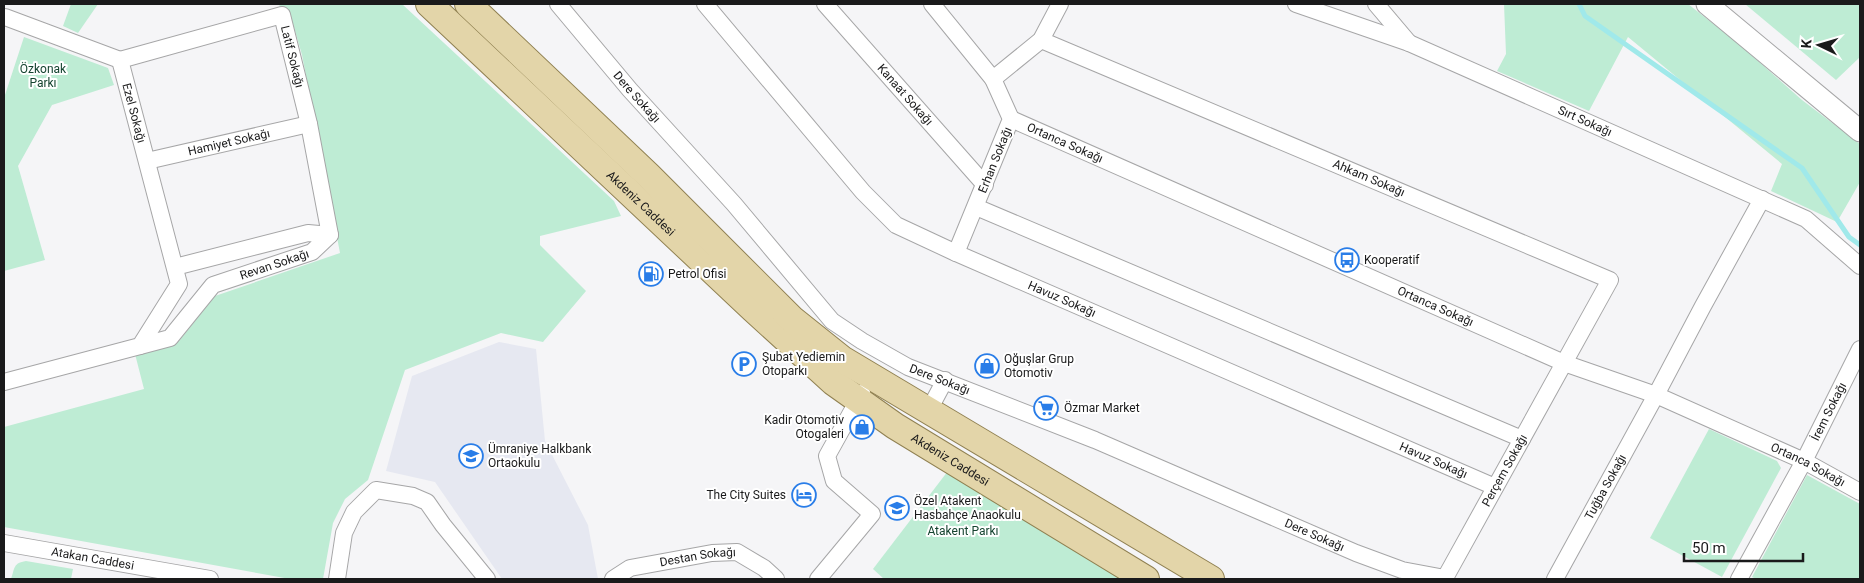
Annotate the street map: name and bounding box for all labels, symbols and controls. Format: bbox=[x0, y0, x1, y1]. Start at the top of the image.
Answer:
north arrow bbox=[1794, 20, 1844, 70]
street label: Latif Sokağı bbox=[278, 24, 307, 89]
text: K bbox=[1798, 39, 1814, 49]
park label: Özkonak Parkı bbox=[20, 61, 67, 90]
street label: Kanaat Sokağı bbox=[874, 61, 936, 128]
street label: Dere Sokağı bbox=[610, 69, 663, 126]
street label: Ezel Sokağı bbox=[119, 82, 149, 144]
street label: Sırt Sokağı bbox=[1556, 103, 1614, 139]
street label: Ortanca Sokağı bbox=[1025, 120, 1105, 166]
street label: Erhan Sokağı bbox=[975, 125, 1015, 195]
street label: Hamiyet Sokağı bbox=[186, 126, 271, 158]
street label: Ahkam Sokağı bbox=[1331, 157, 1407, 199]
street label: Akdeniz Caddesi bbox=[604, 168, 678, 239]
street label: Revan Sokağı bbox=[238, 247, 311, 283]
bus stop icon: Kooperatif bbox=[1334, 247, 1360, 273]
place label: Kooperatif bbox=[1364, 253, 1420, 267]
fuel station icon: Petrol Ofisi bbox=[638, 261, 664, 287]
place label: Petrol Ofisi bbox=[668, 267, 727, 281]
street label: Havuz Sokağı bbox=[1026, 278, 1098, 320]
street label: Ortanca Sokağı bbox=[1395, 283, 1476, 329]
place label: Şubat Yediemin Otoparkı bbox=[762, 350, 845, 378]
parking icon: Şubat Yediemin Otoparkı bbox=[731, 351, 757, 377]
place label: Oğuşlar Grup Otomotiv bbox=[1004, 352, 1074, 380]
shop icon: Oğuşlar Grup Otomotiv bbox=[974, 353, 1000, 379]
street label: Dere Sokağı bbox=[907, 361, 972, 398]
street label: İrem Sokağı bbox=[1807, 380, 1849, 443]
supermarket icon: Özmar Market bbox=[1033, 395, 1059, 421]
place label: Özmar Market bbox=[1064, 400, 1140, 415]
place label: Kadir Otomotiv Otogaleri bbox=[764, 413, 844, 441]
shop icon: Kadir Otomotiv Otogaleri bbox=[849, 414, 875, 440]
street label: Akdeniz Caddesi bbox=[909, 431, 992, 489]
street label: Perçem Sokağı bbox=[1479, 432, 1530, 509]
street label: Havuz Sokağı bbox=[1397, 439, 1470, 481]
street label: Ortanca Sokağı bbox=[1768, 440, 1848, 489]
place label: Ümraniye Halkbank Ortaokulu bbox=[488, 441, 592, 470]
school or university icon: Ümraniye Halkbank Ortaokulu bbox=[458, 443, 484, 469]
street label: Tuğba Sokağı bbox=[1582, 452, 1629, 522]
hotel icon: The City Suites bbox=[791, 482, 817, 508]
place label: The City Suites bbox=[706, 488, 786, 502]
place label: Özel Atakent Hasbahçe Anaokulu bbox=[914, 493, 1021, 522]
school or university icon: Özel Atakent Hasbahçe Anaokulu bbox=[884, 495, 910, 521]
street label: Dere Sokağı bbox=[1282, 516, 1347, 554]
park label: Atakent Parkı bbox=[927, 524, 999, 538]
scale bar bbox=[1684, 530, 1803, 562]
text: 50 m bbox=[1692, 539, 1726, 557]
street label: Atakan Caddesi bbox=[50, 544, 135, 573]
street label: Destan Sokağı bbox=[659, 545, 736, 569]

